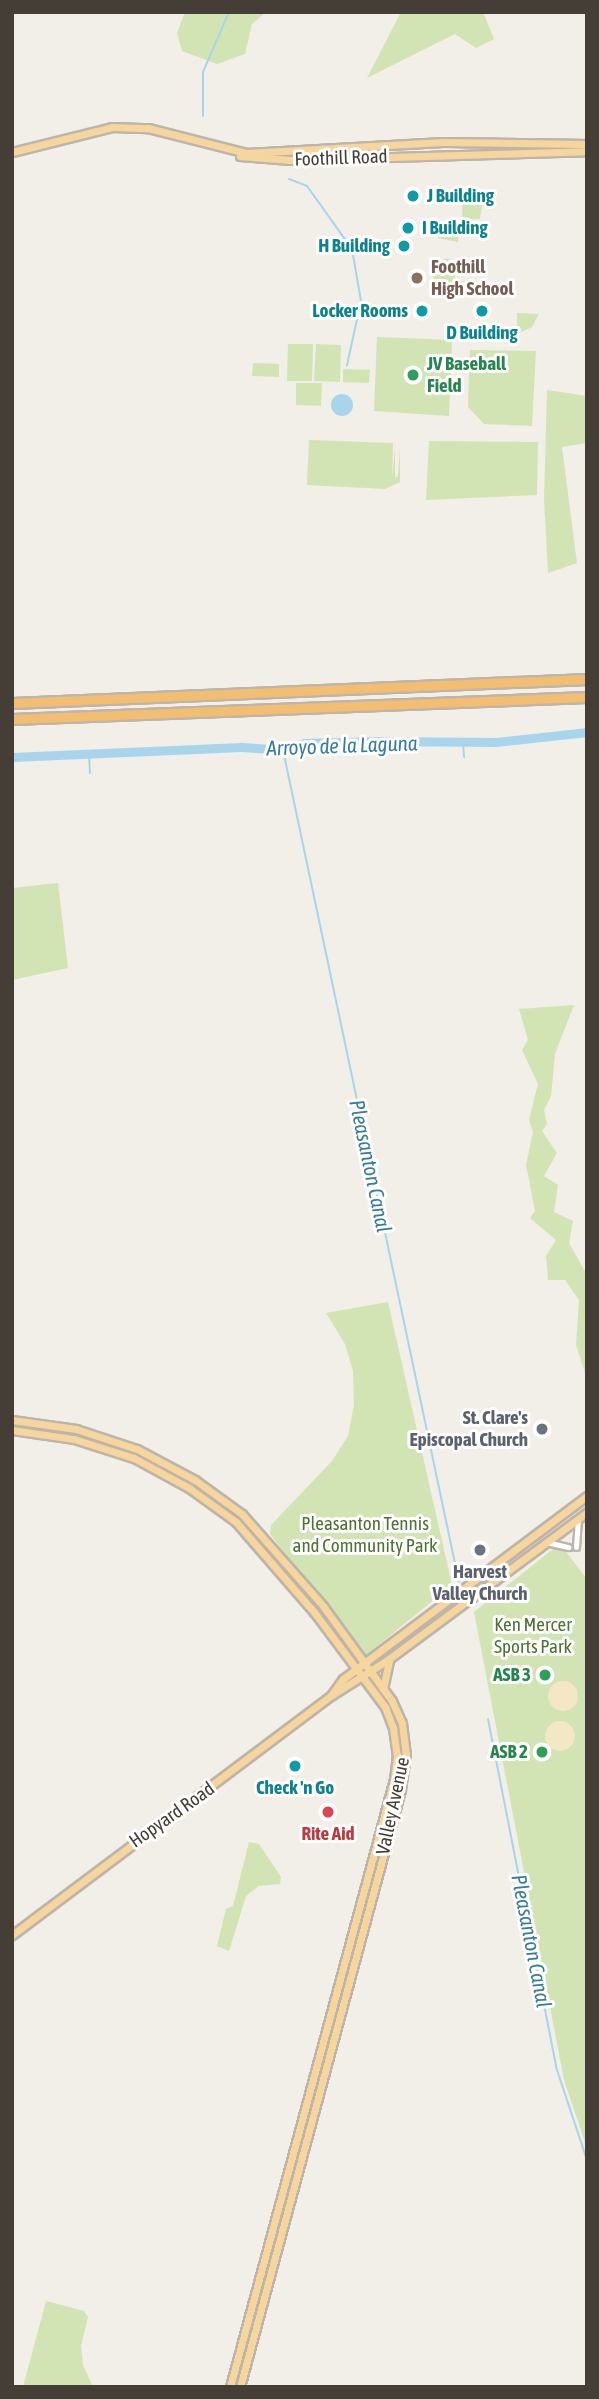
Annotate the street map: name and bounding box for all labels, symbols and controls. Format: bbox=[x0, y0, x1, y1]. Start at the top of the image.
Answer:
street label: Foothill Road bbox=[294, 145, 388, 171]
place label: J Building bbox=[427, 185, 494, 207]
marker: J Building bbox=[405, 188, 421, 204]
place label: I Building bbox=[422, 217, 488, 239]
marker: I Building bbox=[400, 220, 416, 236]
place label: H Building bbox=[318, 235, 390, 257]
marker: H Building bbox=[396, 238, 412, 254]
place label: Foothill High School bbox=[431, 256, 514, 300]
marker: Foothill High School bbox=[409, 270, 425, 286]
place label: Locker Rooms bbox=[312, 300, 408, 322]
marker: Locker Rooms bbox=[414, 303, 430, 319]
marker: D Building bbox=[474, 303, 490, 319]
place label: D Building bbox=[446, 322, 518, 344]
place label: JV Baseball Field bbox=[427, 353, 506, 397]
marker: JV Baseball Field bbox=[405, 367, 421, 383]
water label: Arroyo de la Laguna bbox=[266, 730, 418, 760]
water label: Pleasanton Canal bbox=[345, 1097, 397, 1235]
place label: St. Clare's Episcopal Church bbox=[410, 1407, 528, 1451]
marker: St. Clare's Episcopal Church bbox=[534, 1421, 550, 1437]
park label: Pleasanton Tennis and Community Park bbox=[293, 1513, 437, 1557]
marker: Harvest Valley Church bbox=[472, 1542, 488, 1558]
place label: Harvest Valley Church bbox=[432, 1561, 528, 1605]
park label: Ken Mercer Sports Park bbox=[494, 1614, 572, 1658]
place label: ASB 3 bbox=[493, 1664, 531, 1686]
marker: ASB 3 bbox=[537, 1667, 553, 1683]
place label: ASB 2 bbox=[490, 1741, 528, 1763]
marker: ASB 2 bbox=[534, 1744, 550, 1760]
street label: Valley Avenue bbox=[372, 1755, 414, 1857]
marker: Check 'n Go bbox=[287, 1758, 303, 1774]
street label: Hopyard Road bbox=[125, 1777, 219, 1853]
place label: Check 'n Go bbox=[256, 1777, 334, 1799]
marker: Rite Aid bbox=[320, 1804, 336, 1820]
place label: Rite Aid bbox=[301, 1823, 355, 1845]
water label: Pleasanton Canal bbox=[507, 1872, 557, 2010]

